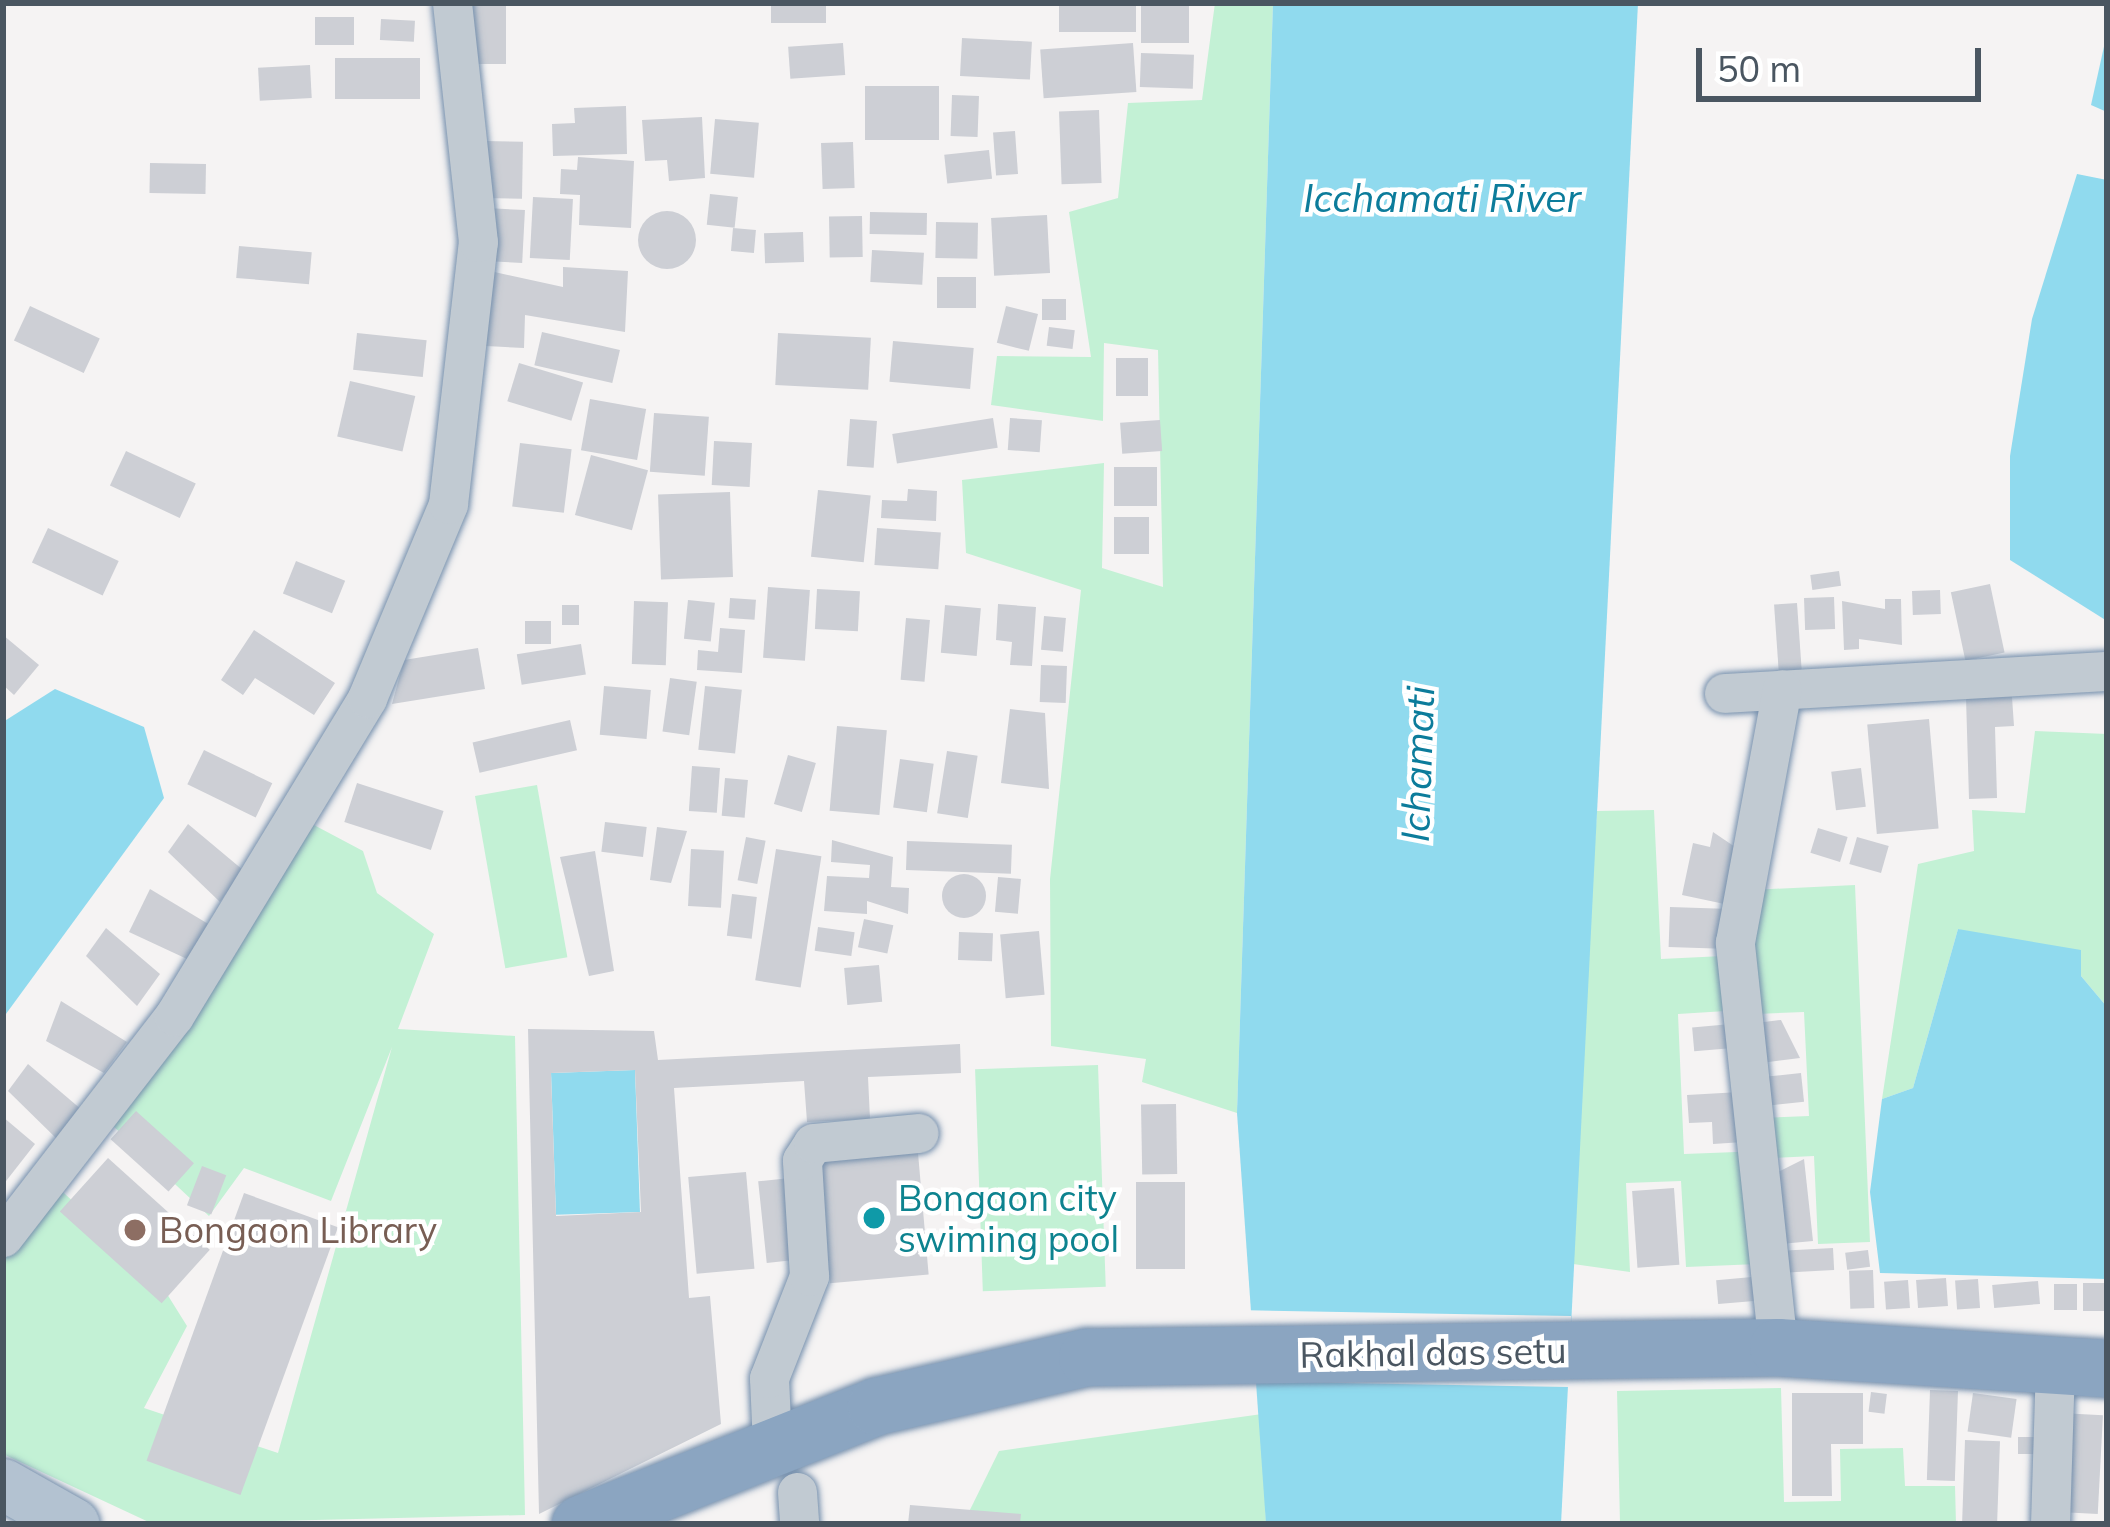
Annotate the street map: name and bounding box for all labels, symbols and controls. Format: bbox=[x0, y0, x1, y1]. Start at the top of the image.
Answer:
scale bar bbox=[1702, 24, 1987, 98]
text: 50 m bbox=[1717, 46, 1801, 91]
water label: Icchamati River bbox=[1303, 175, 1581, 221]
water label: Ichamati bbox=[1392, 685, 1444, 843]
place label: Bongaon city swiming pool bbox=[898, 1175, 1119, 1260]
marker: Bongaon city swiming pool bbox=[861, 1205, 887, 1231]
place label: Bongaon Library bbox=[159, 1208, 437, 1252]
marker: Bongaon Library bbox=[122, 1217, 148, 1243]
street label: Rakhal das setu bbox=[1299, 1328, 1567, 1376]

